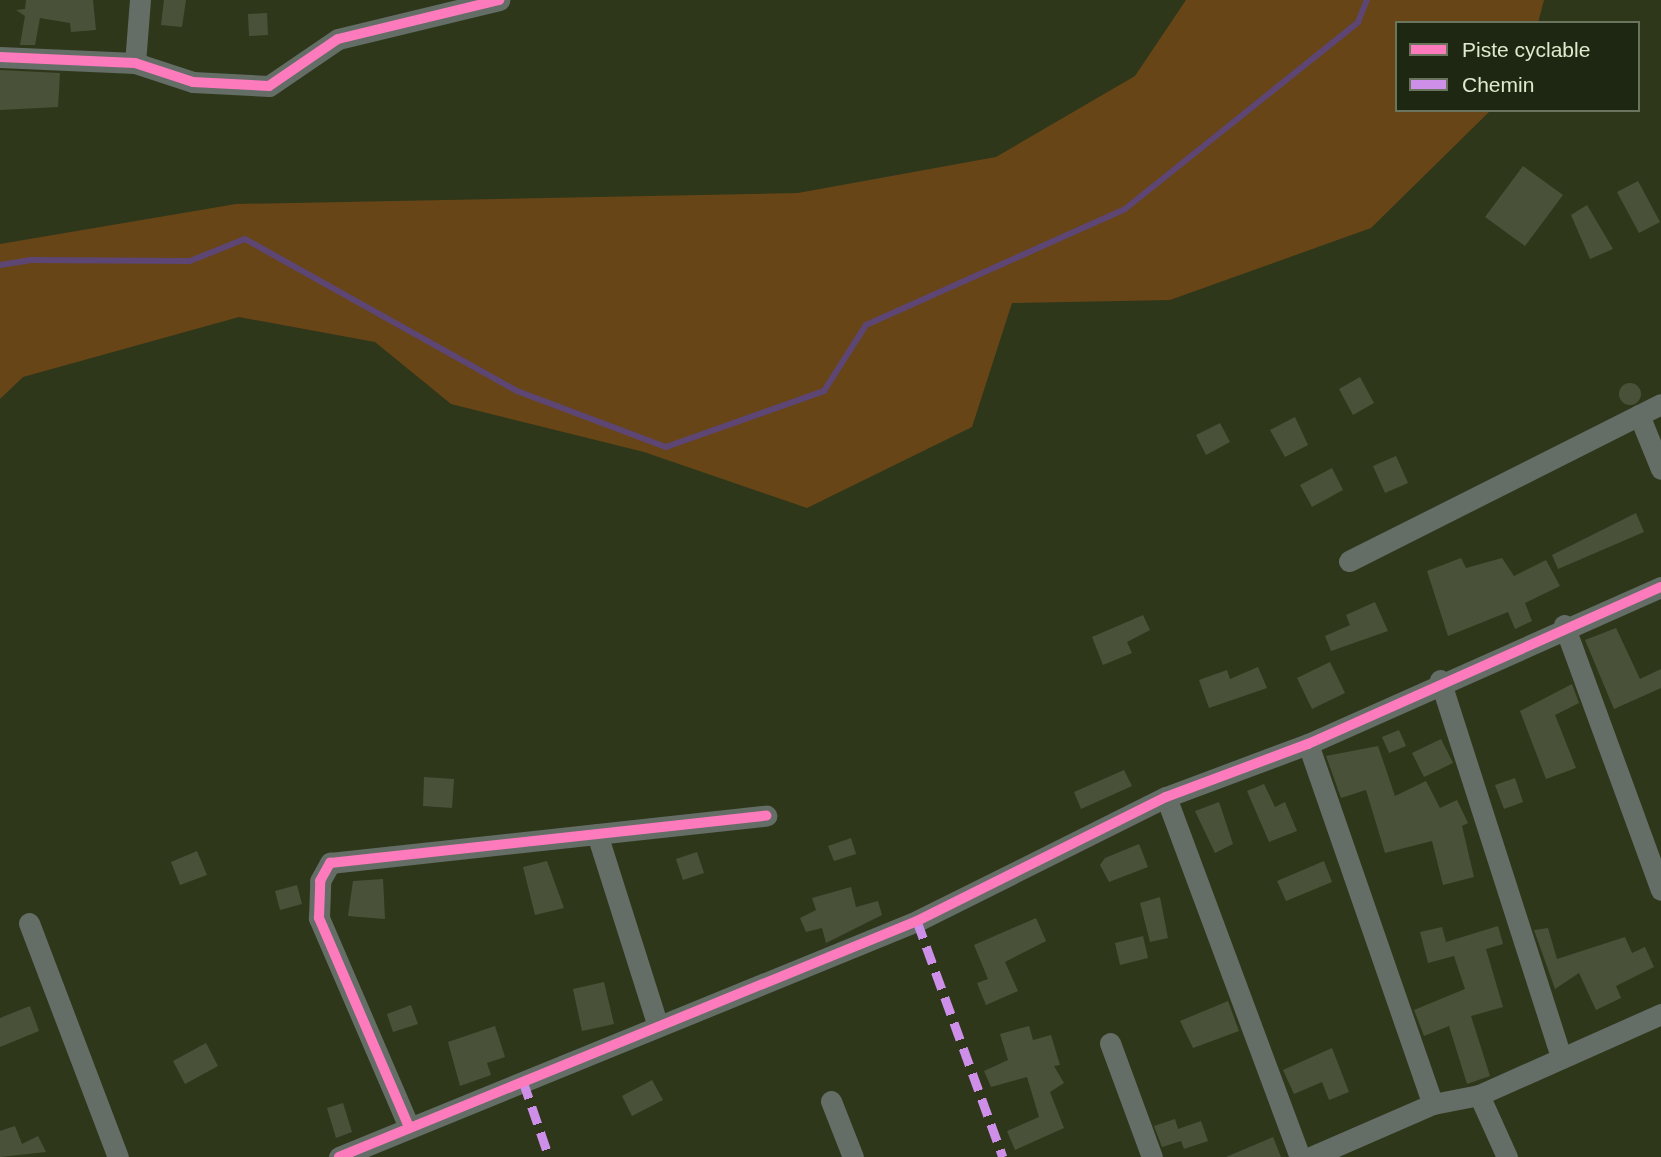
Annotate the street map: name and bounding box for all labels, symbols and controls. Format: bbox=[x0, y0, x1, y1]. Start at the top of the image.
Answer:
legend bbox=[1395, 21, 1640, 112]
text: Piste cyclable bbox=[1462, 38, 1590, 61]
text: Chemin bbox=[1462, 73, 1534, 96]

